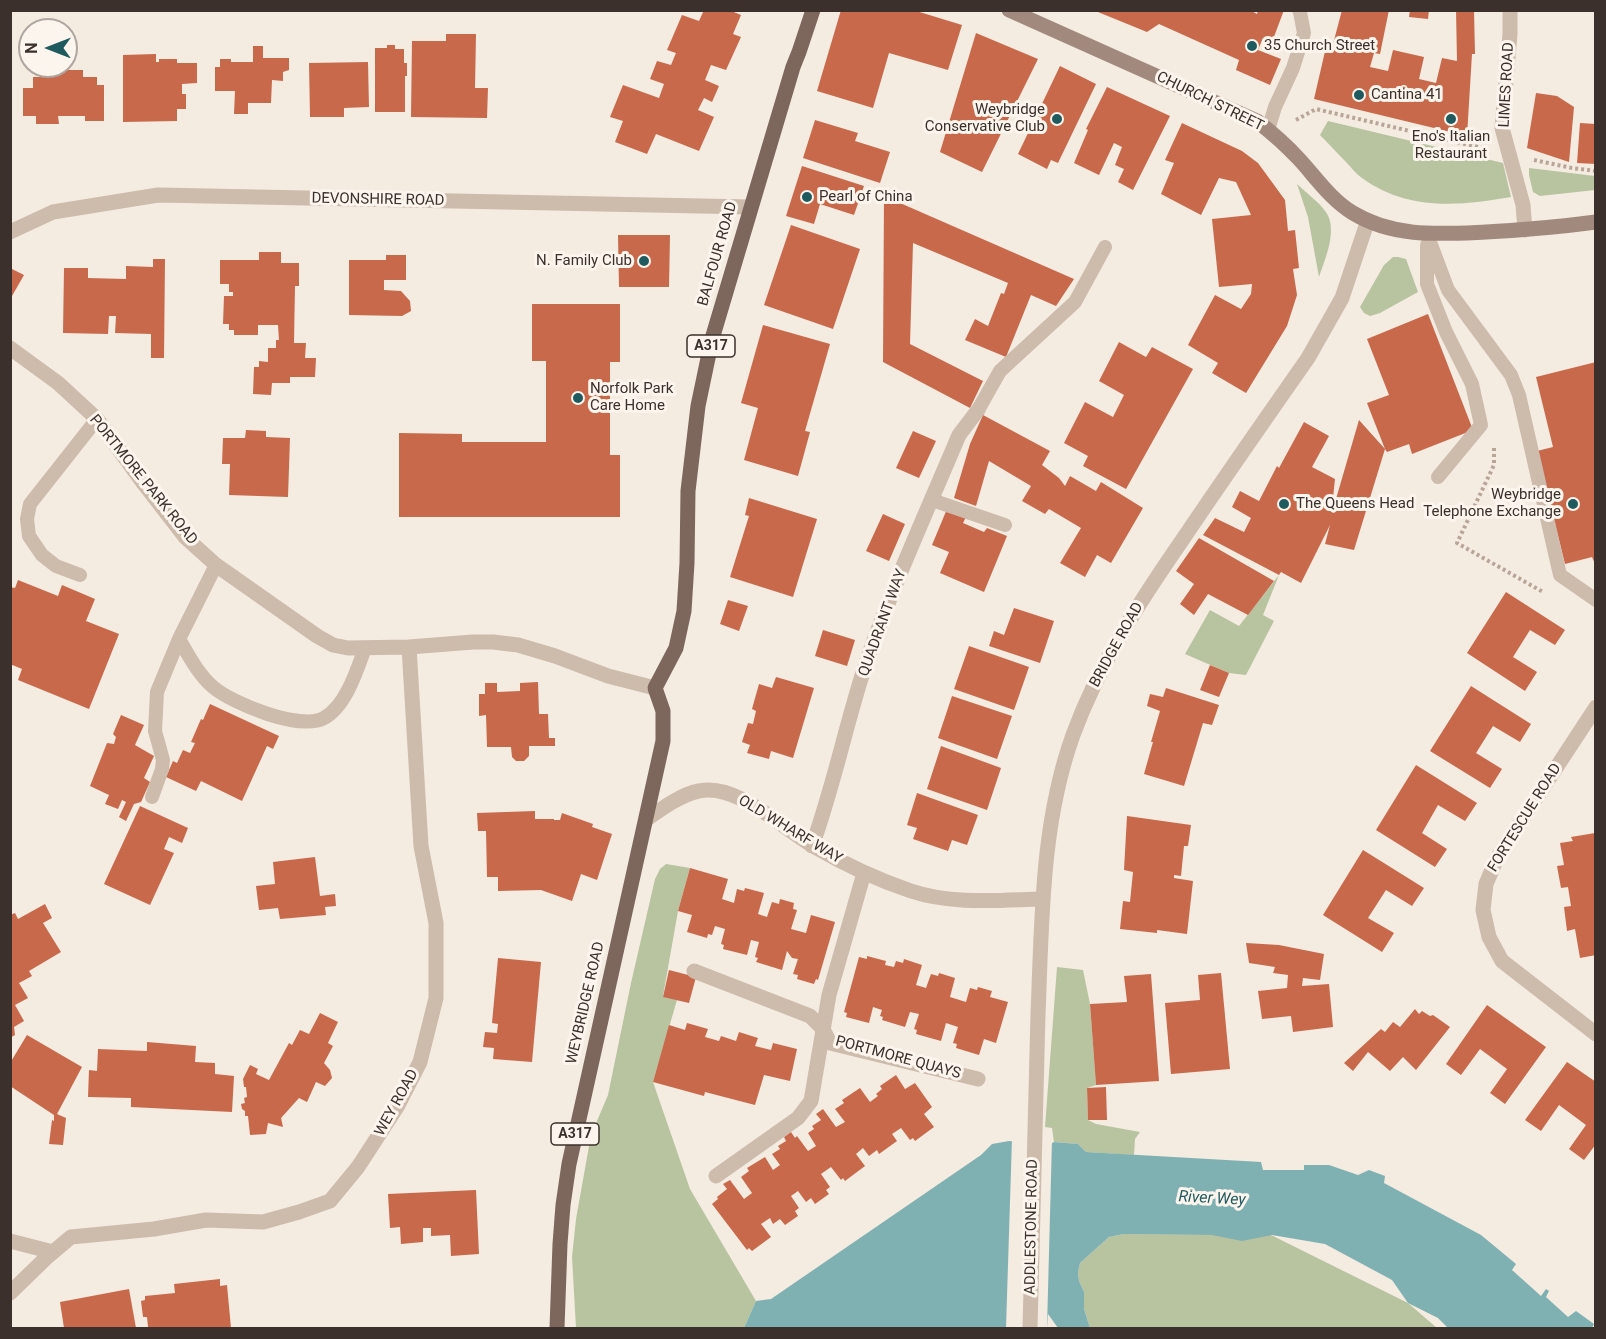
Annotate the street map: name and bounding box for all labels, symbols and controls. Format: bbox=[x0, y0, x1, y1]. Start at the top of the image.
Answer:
north arrow bbox=[18, 18, 78, 78]
place label: 35 Church Street bbox=[1264, 37, 1375, 55]
marker: 35 Church Street bbox=[1245, 39, 1259, 53]
text: N bbox=[22, 42, 41, 54]
street label: LIMES ROAD bbox=[1496, 42, 1518, 128]
street label: CHURCH STREET bbox=[1154, 68, 1266, 136]
place label: Cantina 41 bbox=[1371, 86, 1443, 104]
marker: Cantina 41 bbox=[1352, 88, 1366, 102]
place label: Weybridge Conservative Club bbox=[925, 101, 1045, 136]
marker: Weybridge Conservative Club bbox=[1050, 112, 1064, 126]
marker: Eno's Italian Restaurant bbox=[1444, 112, 1458, 126]
place label: Eno's Italian Restaurant bbox=[1412, 128, 1490, 163]
place label: Pearl of China bbox=[819, 188, 913, 206]
street label: DEVONSHIRE ROAD bbox=[311, 190, 445, 210]
marker: Pearl of China bbox=[800, 190, 814, 204]
street label: BALFOUR ROAD bbox=[695, 200, 741, 308]
place label: N. Family Club bbox=[536, 252, 632, 270]
marker: N. Family Club bbox=[637, 254, 651, 268]
road number: A317 bbox=[687, 335, 735, 357]
place label: Norfolk Park Care Home bbox=[590, 380, 673, 415]
marker: Norfolk Park Care Home bbox=[571, 391, 585, 405]
street label: PORTMORE PARK ROAD bbox=[85, 411, 201, 549]
place label: Weybridge Telephone Exchange bbox=[1423, 486, 1561, 521]
place label: The Queens Head bbox=[1296, 495, 1414, 513]
marker: The Queens Head bbox=[1277, 497, 1291, 511]
marker: Weybridge Telephone Exchange bbox=[1566, 497, 1580, 511]
street label: QUADRANT WAY bbox=[855, 567, 911, 679]
street label: BRIDGE ROAD bbox=[1086, 600, 1148, 690]
street label: FORTESCUE ROAD bbox=[1484, 760, 1566, 876]
street label: OLD WHARF WAY bbox=[735, 792, 845, 868]
street label: WEYBRIDGE ROAD bbox=[563, 940, 609, 1066]
street label: PORTMORE QUAYS bbox=[833, 1033, 963, 1083]
street label: WEY ROAD bbox=[371, 1066, 423, 1140]
road number: A317 bbox=[551, 1123, 599, 1145]
street label: ADDLESTONE ROAD bbox=[1022, 1159, 1042, 1295]
water label: River Wey bbox=[1178, 1188, 1246, 1210]

